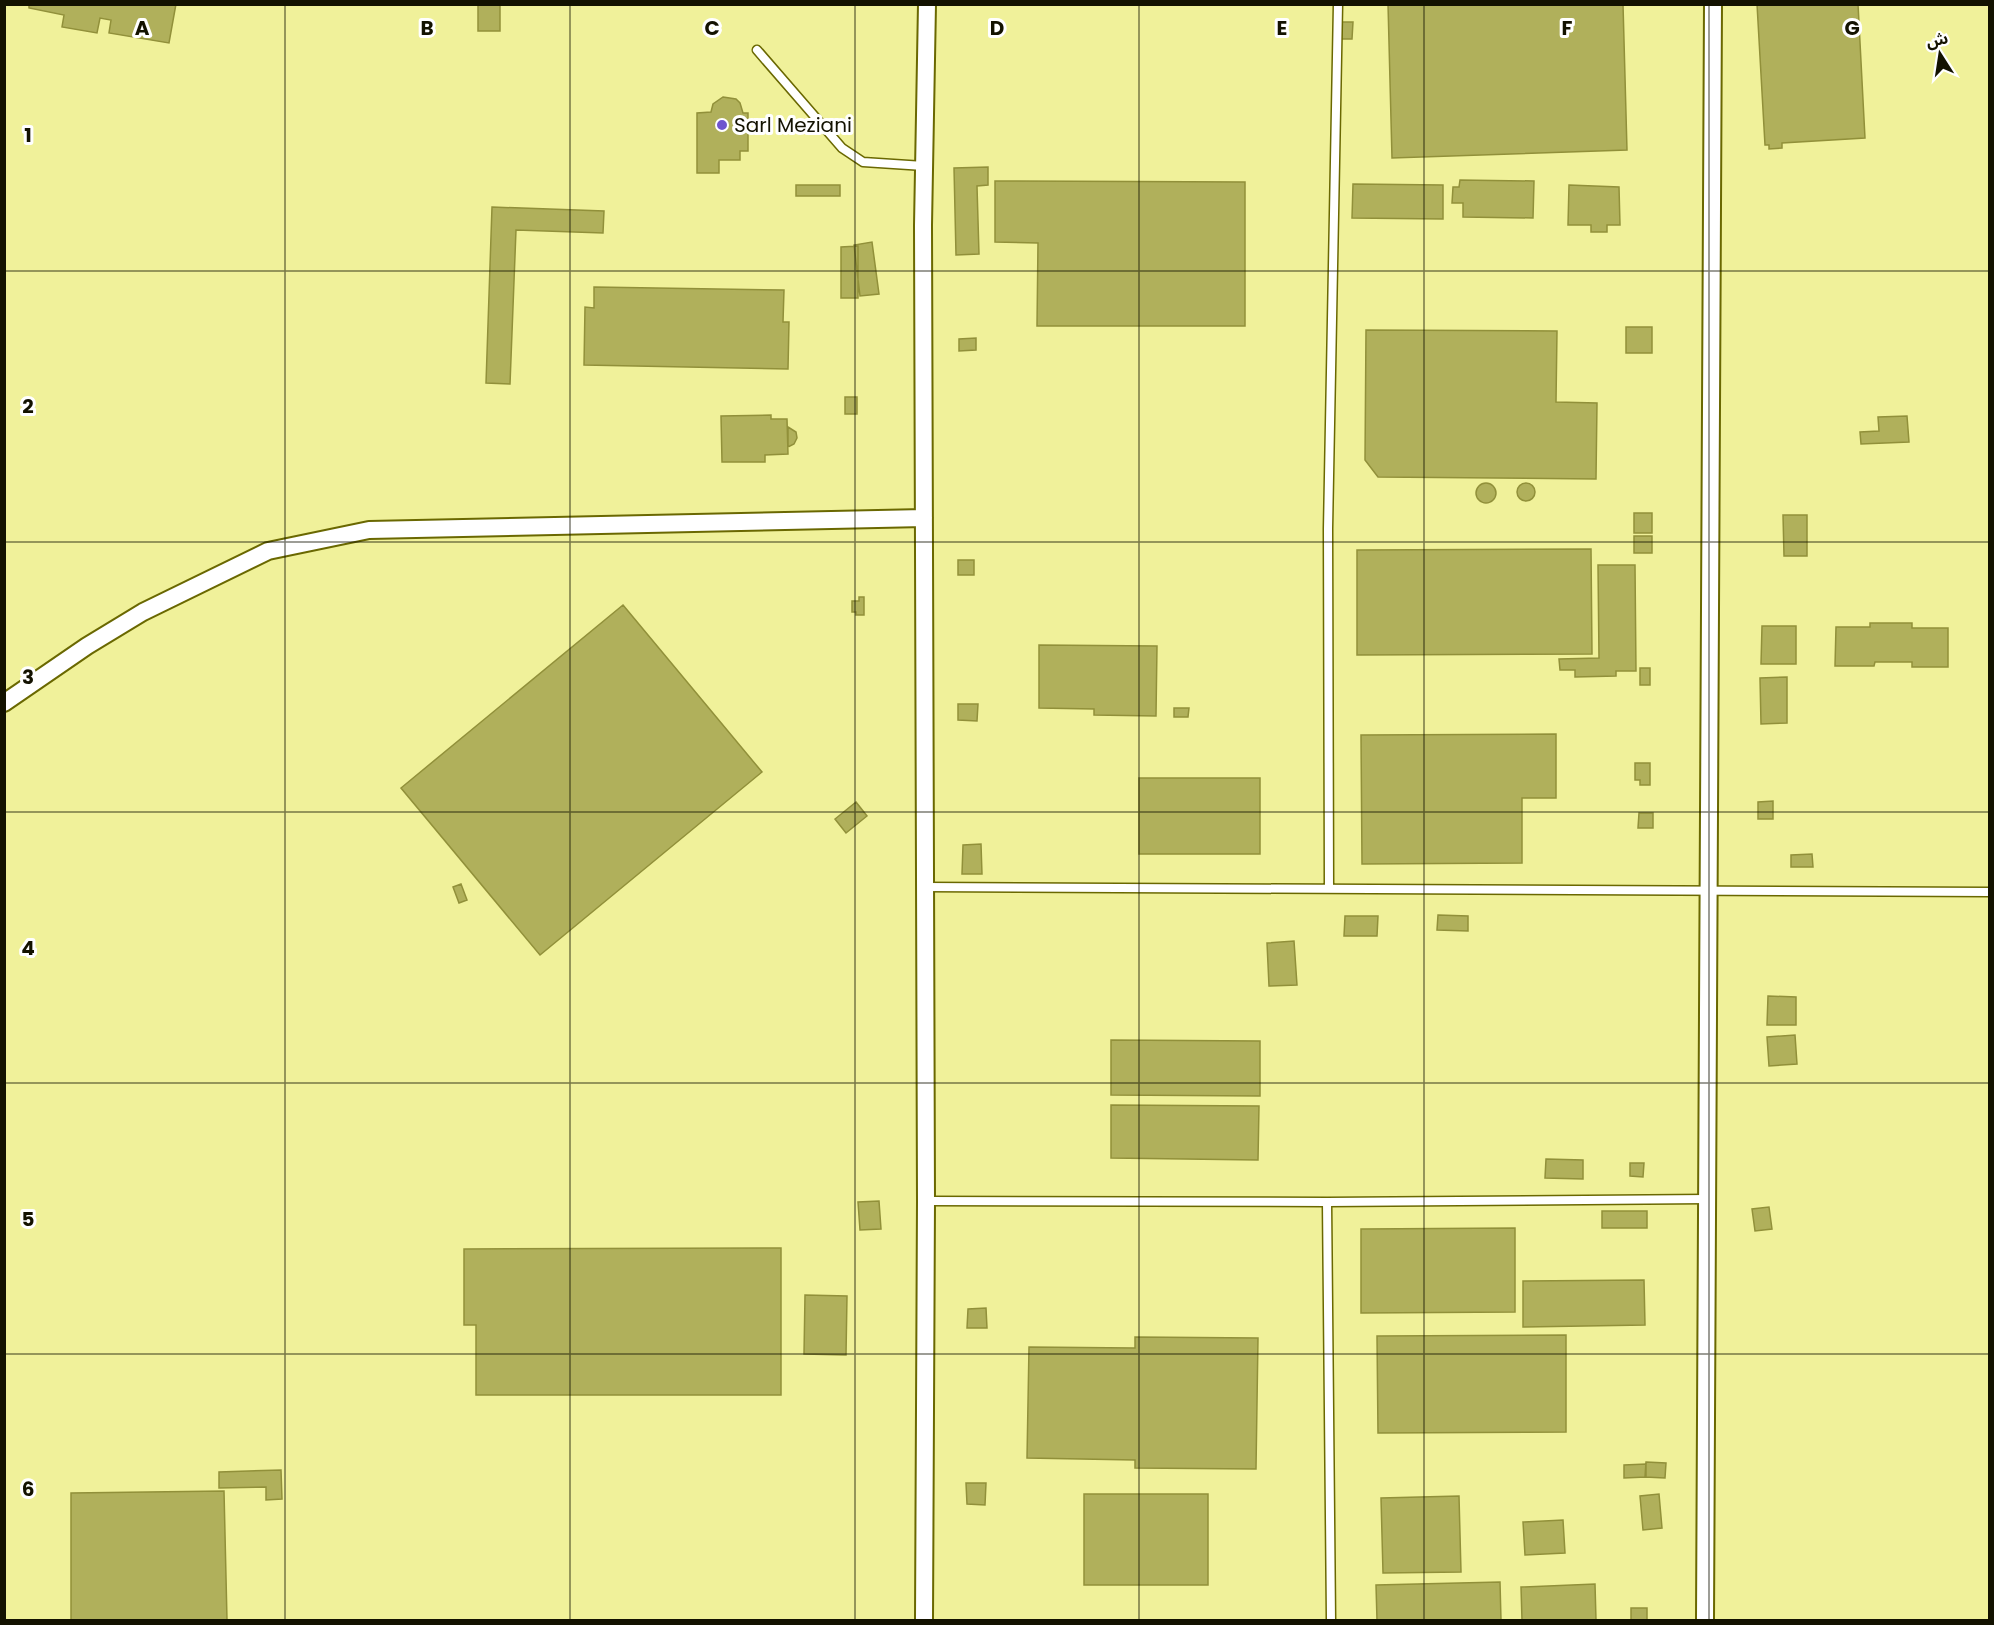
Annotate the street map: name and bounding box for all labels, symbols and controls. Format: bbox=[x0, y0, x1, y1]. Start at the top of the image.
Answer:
text: A bbox=[135, 14, 150, 42]
text: B bbox=[420, 14, 434, 42]
text: C bbox=[704, 14, 720, 42]
text: D bbox=[990, 14, 1004, 42]
text: E bbox=[1277, 14, 1287, 42]
text: F bbox=[1562, 14, 1573, 42]
text: G bbox=[1844, 14, 1860, 42]
north arrow bbox=[1910, 24, 1970, 84]
text: ش bbox=[1924, 26, 1950, 53]
place label: Sarl Meziani bbox=[734, 111, 852, 139]
marker: Sarl Meziani bbox=[715, 118, 729, 132]
text: 1 bbox=[24, 121, 32, 149]
text: 2 bbox=[22, 392, 34, 420]
text: 3 bbox=[22, 663, 34, 691]
text: 4 bbox=[21, 934, 35, 962]
text: 5 bbox=[22, 1205, 35, 1233]
text: 6 bbox=[22, 1475, 34, 1503]

